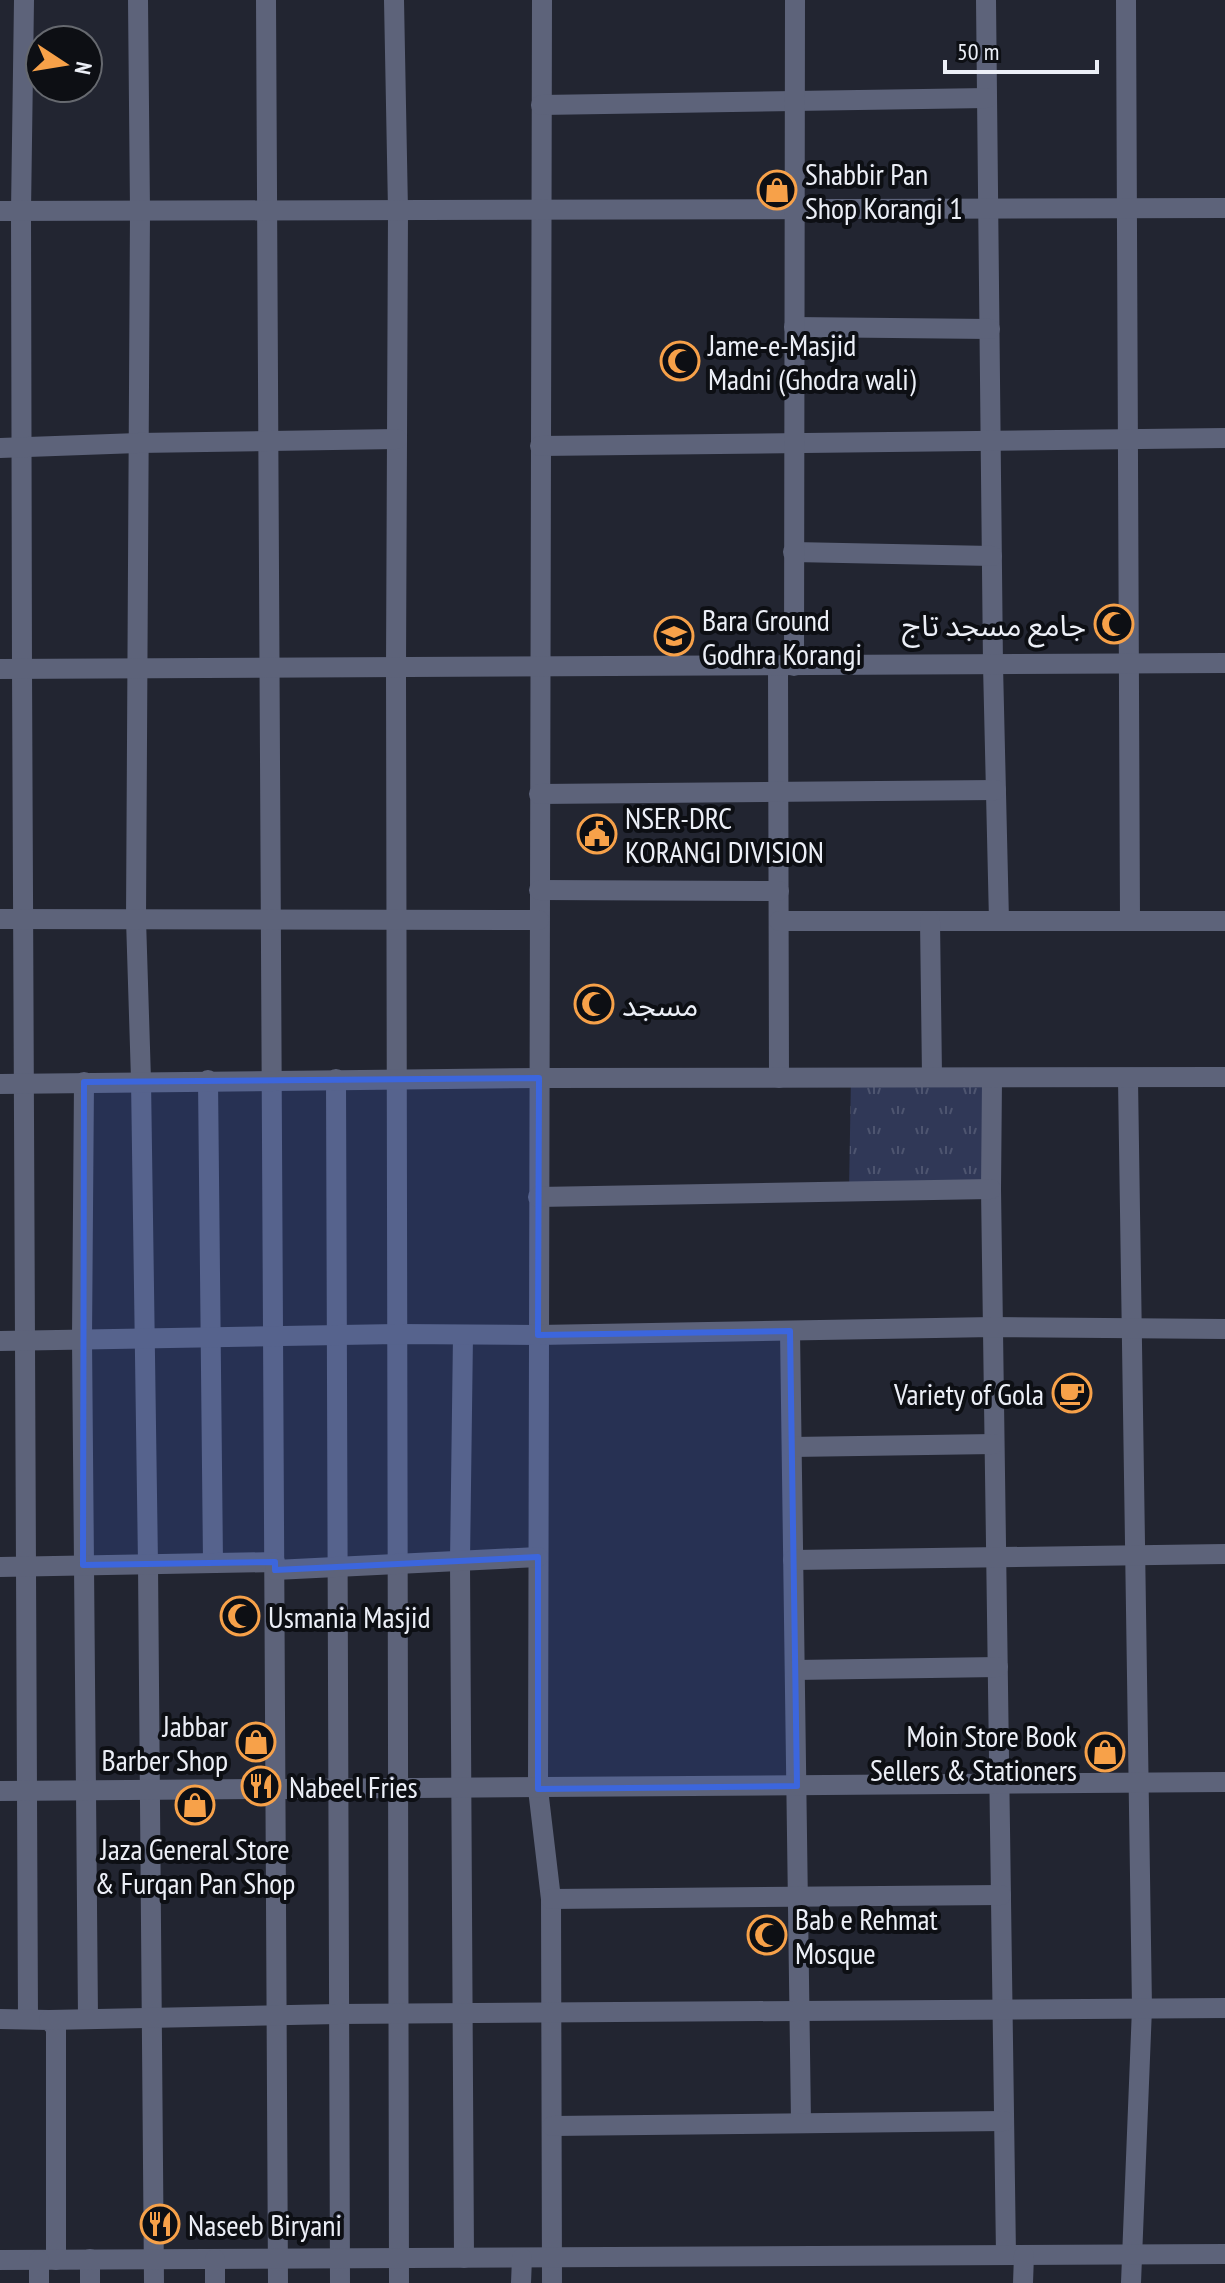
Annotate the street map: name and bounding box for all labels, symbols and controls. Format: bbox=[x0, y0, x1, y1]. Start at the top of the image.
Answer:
north arrow bbox=[24, 24, 104, 104]
scale bar bbox=[945, 24, 1097, 74]
text: 50 m bbox=[957, 36, 999, 67]
text: N bbox=[69, 59, 98, 77]
place label: Shabbir Pan Shop Korangi 1 bbox=[805, 154, 963, 227]
shop icon: Shabbir Pan Shop Korangi 1 bbox=[756, 169, 798, 211]
place label: Jame-e-Masjid Madni (Ghodra wali) bbox=[707, 325, 916, 398]
mosque icon: Jame-e-Masjid Madni (Ghodra wali) bbox=[659, 340, 701, 382]
place label: Bara Ground Godhra Korangi bbox=[702, 600, 862, 673]
mosque icon: جامع مسجد تاج bbox=[1093, 603, 1135, 645]
place label: جامع مسجد تاج bbox=[902, 605, 1086, 648]
school or university icon: Bara Ground Godhra Korangi bbox=[653, 615, 695, 657]
place label: NSER-DRC KORANGI DIVISION bbox=[625, 798, 824, 871]
public building icon: NSER-DRC KORANGI DIVISION bbox=[576, 813, 618, 855]
mosque icon: مسجد bbox=[573, 983, 615, 1025]
place label: مسجد bbox=[622, 985, 698, 1024]
cafe icon: Variety of Gola bbox=[1051, 1372, 1093, 1414]
place label: Variety of Gola bbox=[893, 1374, 1044, 1413]
mosque icon: Usmania Masjid bbox=[219, 1595, 261, 1637]
place label: Usmania Masjid bbox=[268, 1597, 431, 1636]
place label: Jabbar Barber Shop bbox=[102, 1706, 229, 1779]
place label: Moin Store Book Sellers & Stationers bbox=[870, 1716, 1077, 1789]
shop icon: Jabbar Barber Shop bbox=[235, 1721, 277, 1763]
shop icon: Moin Store Book Sellers & Stationers bbox=[1084, 1731, 1126, 1773]
restaurant icon: Nabeel Fries bbox=[240, 1765, 282, 1807]
place label: Nabeel Fries bbox=[289, 1767, 418, 1806]
shop icon: Jaza General Store & Furqan Pan Shop bbox=[174, 1784, 216, 1826]
place label: Jaza General Store & Furqan Pan Shop bbox=[95, 1829, 295, 1902]
place label: Bab e Rehmat Mosque bbox=[795, 1899, 939, 1972]
mosque icon: Bab e Rehmat Mosque bbox=[746, 1914, 788, 1956]
restaurant icon: Naseeb Biryani bbox=[139, 2203, 181, 2245]
place label: Naseeb Biryani bbox=[188, 2205, 342, 2244]

